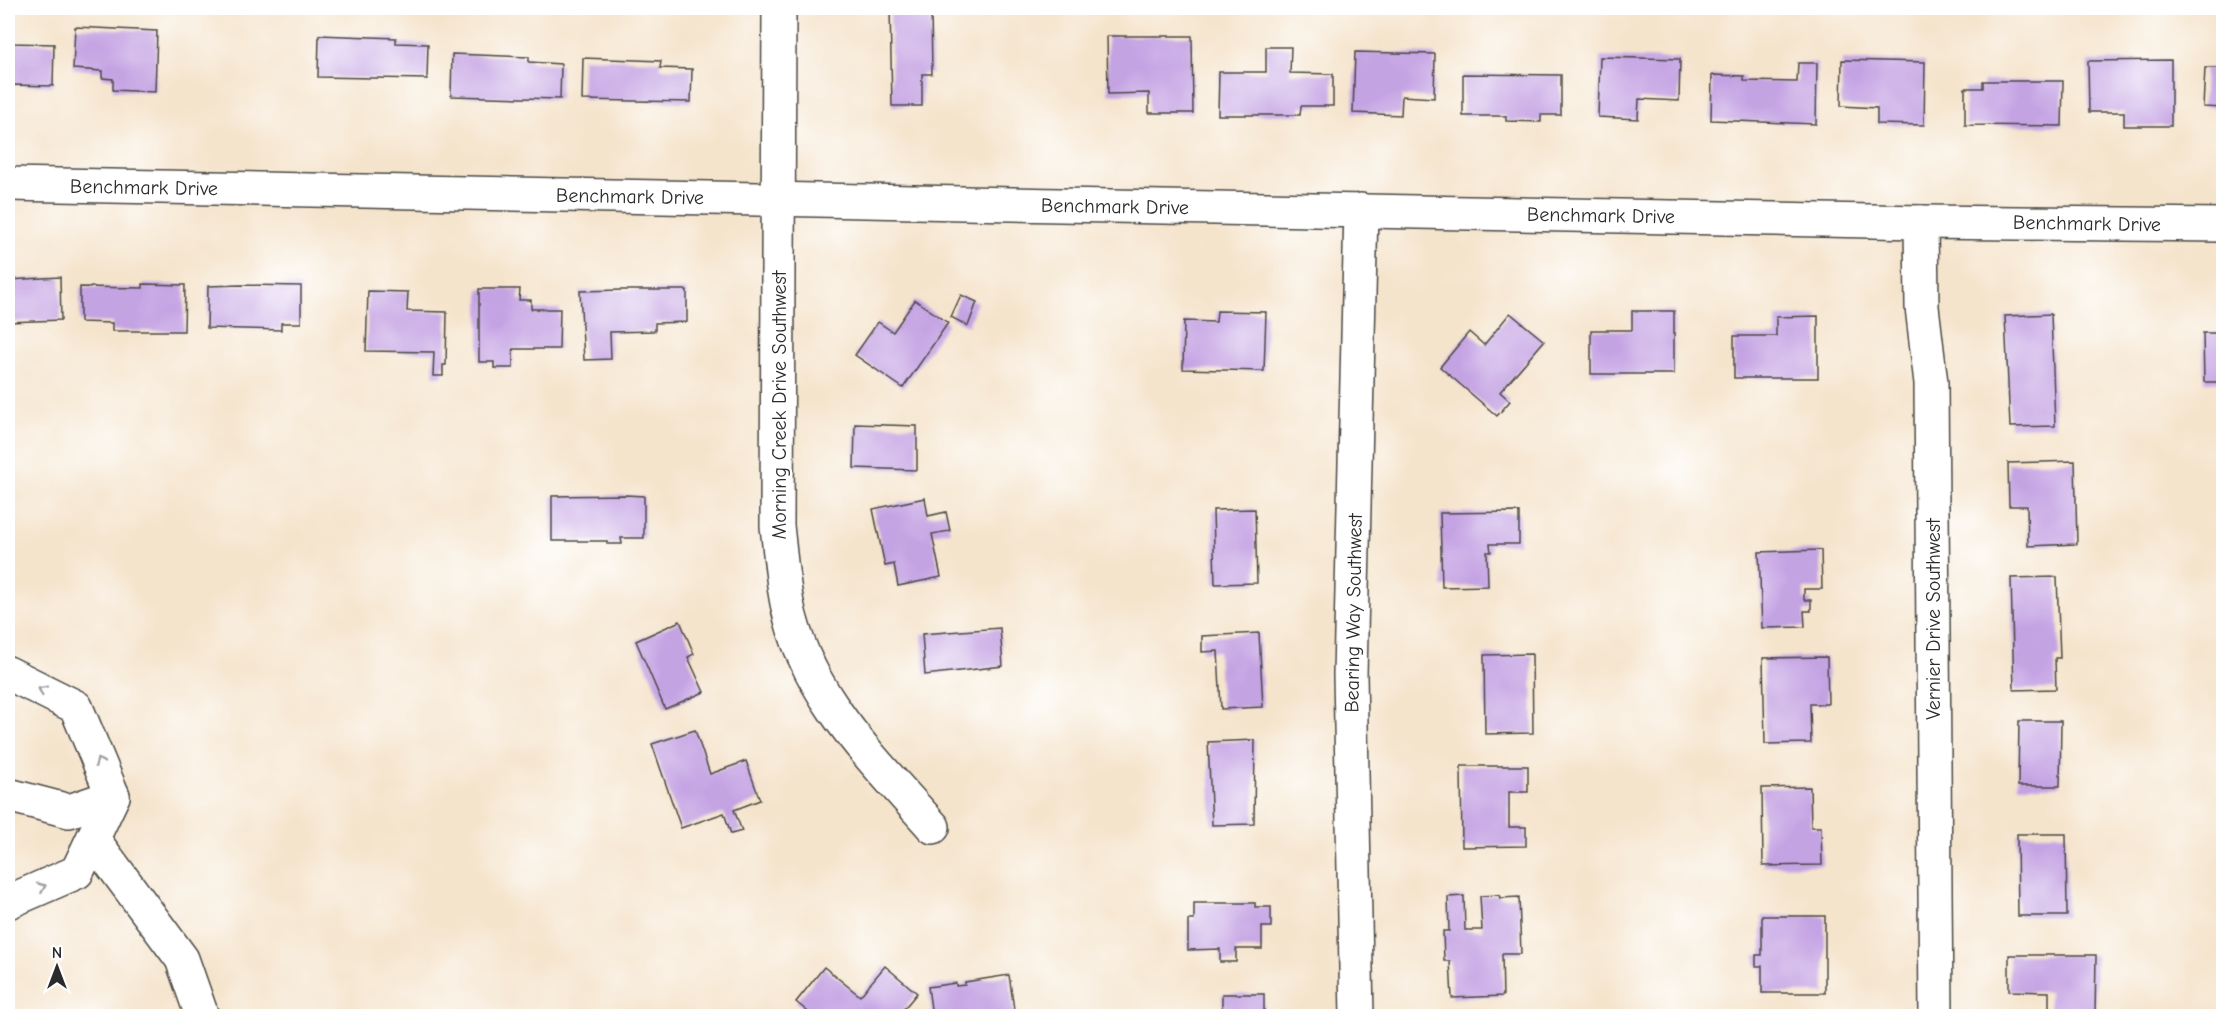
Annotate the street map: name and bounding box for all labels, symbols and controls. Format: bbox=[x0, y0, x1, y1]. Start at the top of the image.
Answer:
street label: Benchmark Drive bbox=[70, 175, 218, 200]
street label: Benchmark Drive bbox=[556, 184, 704, 209]
street label: Benchmark Drive bbox=[1041, 194, 1189, 219]
street label: Benchmark Drive bbox=[1527, 203, 1675, 228]
street label: Benchmark Drive bbox=[2013, 211, 2161, 236]
street label: Morning Creek Drive Southwest bbox=[768, 269, 791, 540]
street label: Bearing Way Southwest bbox=[1340, 512, 1367, 713]
street label: Vernier Drive Southwest bbox=[1922, 517, 1945, 720]
one-way arrow bbox=[38, 686, 48, 697]
one-way arrow bbox=[94, 757, 106, 768]
one-way arrow bbox=[36, 882, 47, 894]
north arrow bbox=[27, 937, 87, 997]
text: N bbox=[52, 944, 62, 962]

